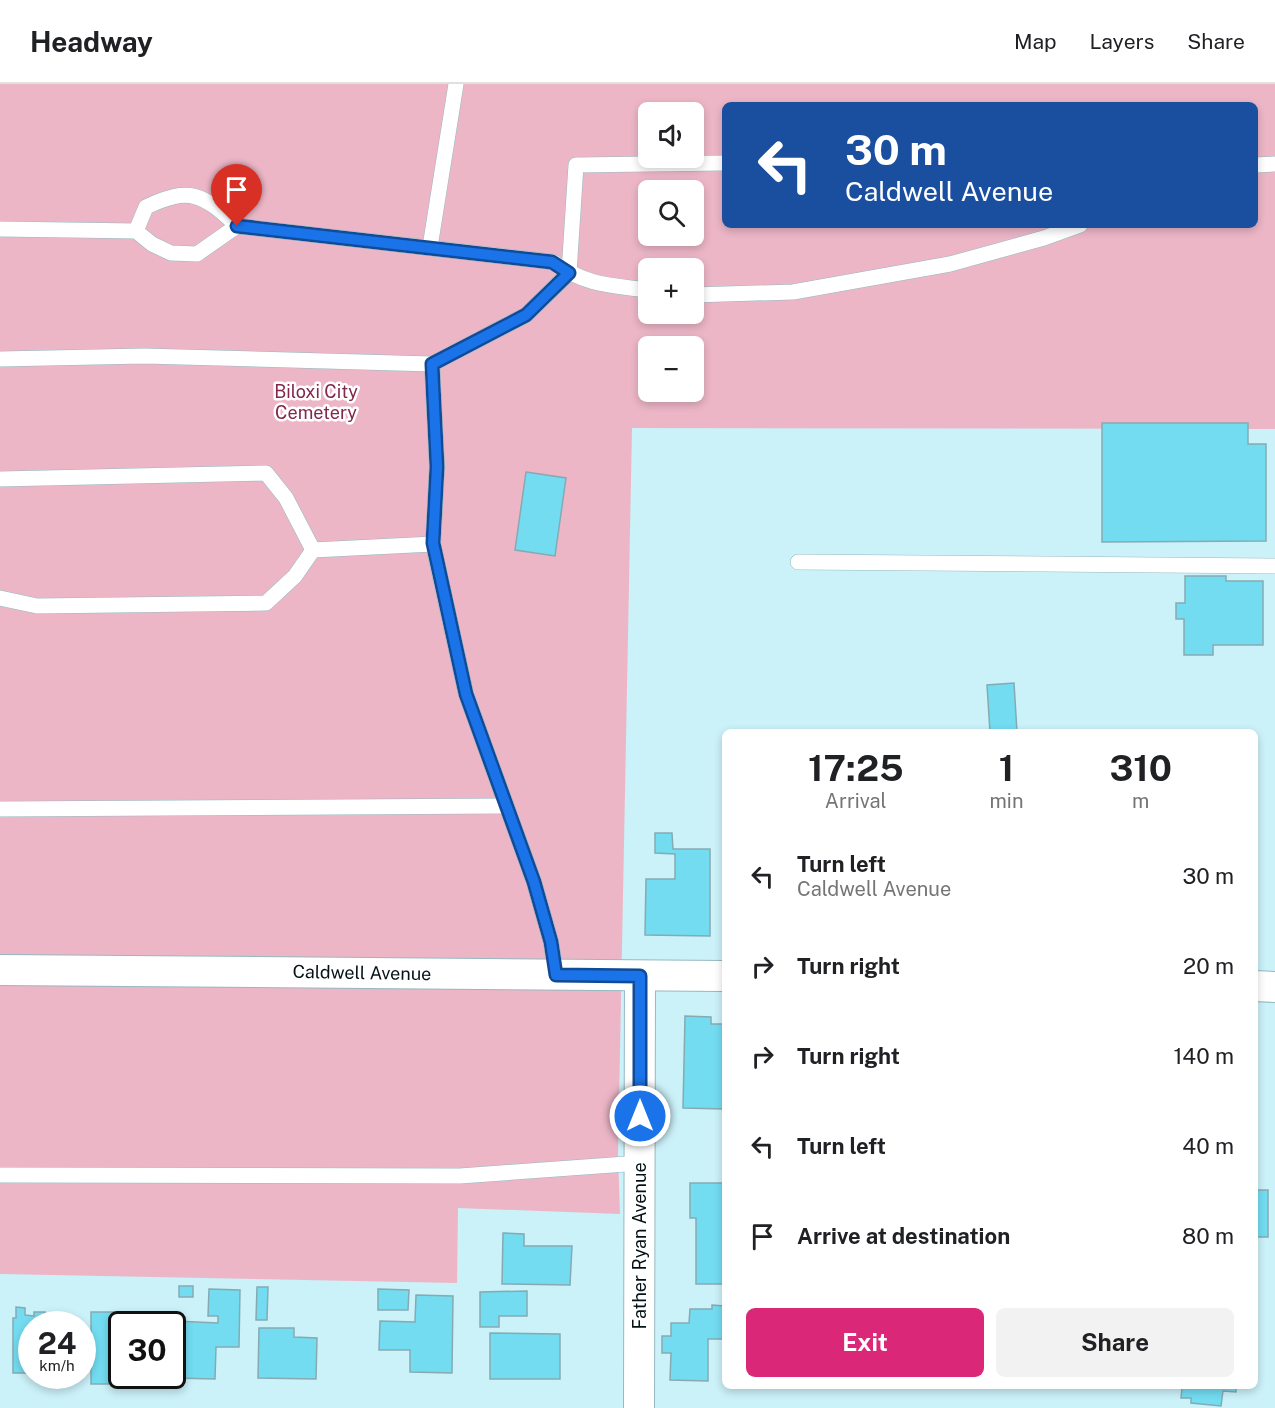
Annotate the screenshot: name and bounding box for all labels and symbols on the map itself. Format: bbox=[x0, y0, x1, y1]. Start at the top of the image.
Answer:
pin bbox=[211, 164, 262, 226]
park label: Biloxi City Cemetery bbox=[274, 381, 358, 423]
street label: Caldwell Avenue bbox=[292, 961, 432, 984]
position arrow bbox=[608, 1084, 672, 1148]
street label: Father Ryan Avenue bbox=[629, 1162, 650, 1330]
speed limit sign: 30 bbox=[108, 1311, 186, 1389]

